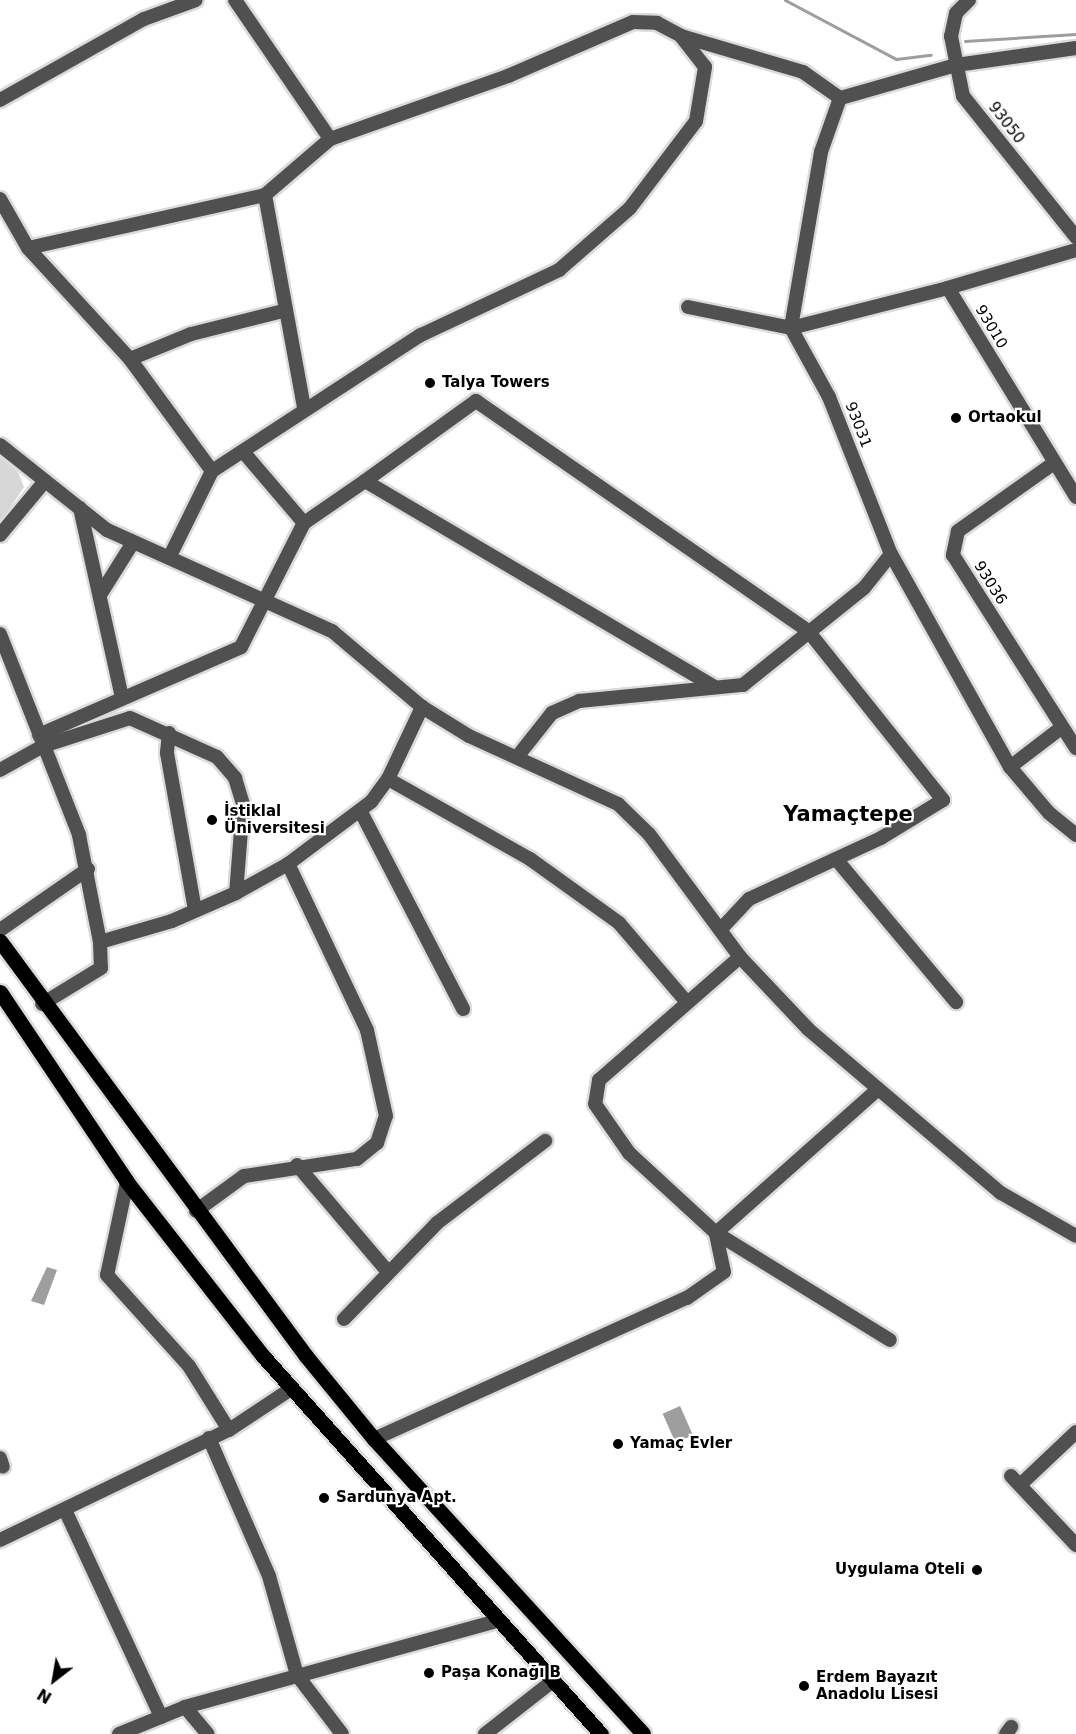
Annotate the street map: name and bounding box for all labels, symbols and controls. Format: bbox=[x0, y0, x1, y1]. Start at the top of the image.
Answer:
street label: 93050 bbox=[984, 99, 1028, 147]
street label: 93010 bbox=[971, 302, 1011, 352]
place label: Talya Towers bbox=[442, 374, 550, 392]
marker: Talya Towers bbox=[423, 376, 437, 390]
street label: 93031 bbox=[841, 400, 875, 450]
place label: Ortaokul bbox=[968, 409, 1042, 427]
marker: Ortaokul bbox=[949, 411, 963, 425]
street label: 93036 bbox=[970, 558, 1010, 608]
district label: Yamaçtepe bbox=[783, 801, 913, 827]
place label: İstiklal Üniversitesi bbox=[224, 802, 325, 837]
marker: İstiklal Üniversitesi bbox=[205, 813, 219, 827]
place label: Yamaç Evler bbox=[630, 1435, 732, 1453]
marker: Yamaç Evler bbox=[611, 1437, 625, 1451]
place label: Sardunya Apt. bbox=[336, 1489, 457, 1507]
marker: Sardunya Apt. bbox=[317, 1491, 331, 1505]
place label: Uygulama Oteli bbox=[835, 1561, 965, 1579]
marker: Uygulama Oteli bbox=[970, 1563, 984, 1577]
north arrow bbox=[24, 1650, 84, 1710]
place label: Paşa Konağı B bbox=[441, 1664, 561, 1682]
marker: Paşa Konağı B bbox=[422, 1666, 436, 1680]
place label: Erdem Bayazıt Anadolu Lisesi bbox=[816, 1668, 938, 1703]
marker: Erdem Bayazıt Anadolu Lisesi bbox=[797, 1679, 811, 1693]
text: N bbox=[34, 1684, 55, 1707]

